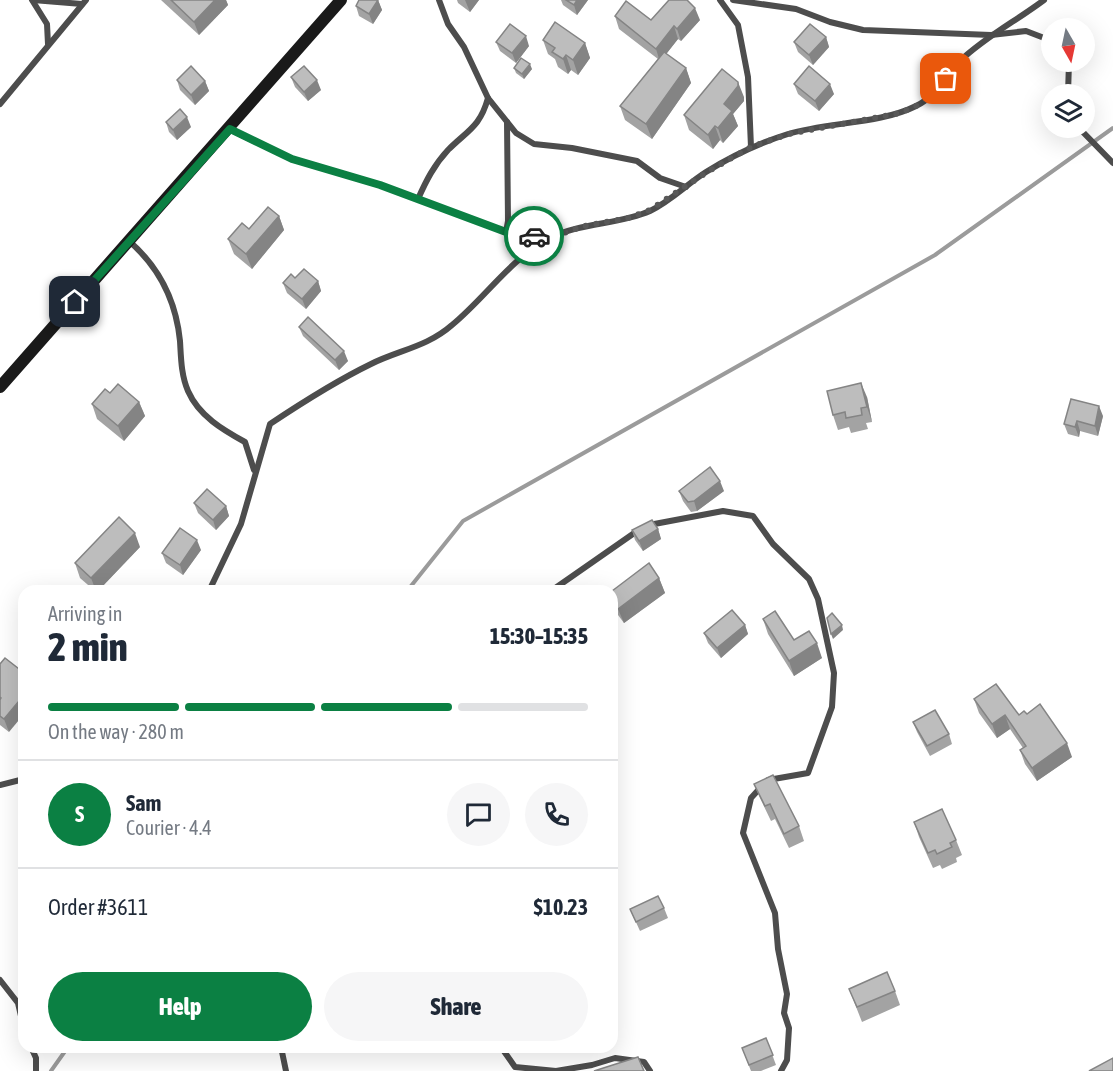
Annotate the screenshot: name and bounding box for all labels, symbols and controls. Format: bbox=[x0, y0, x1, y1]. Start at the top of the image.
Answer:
north arrow bbox=[1041, 18, 1095, 72]
map controls bbox=[1041, 18, 1095, 138]
pin bbox=[920, 53, 971, 104]
icon: bag bbox=[929, 62, 962, 95]
button: layers bbox=[1041, 84, 1095, 138]
courier bbox=[504, 206, 564, 266]
icon: car bbox=[518, 220, 551, 253]
pin bbox=[49, 276, 100, 327]
icon: home bbox=[58, 285, 91, 318]
text: Arriving in bbox=[48, 602, 122, 625]
text: 15:30–15:35 bbox=[490, 623, 588, 649]
text: 2 min bbox=[48, 625, 128, 669]
text: On the way · 280 m bbox=[48, 720, 184, 743]
button: chat bbox=[447, 783, 510, 846]
button: phone bbox=[525, 783, 588, 846]
text: Sam bbox=[126, 790, 161, 816]
text: S bbox=[75, 801, 84, 827]
text: Courier · 4.4 bbox=[126, 816, 212, 839]
text: Order #3611 bbox=[48, 894, 148, 920]
text: $10.23 bbox=[533, 894, 588, 920]
button: Help bbox=[48, 972, 312, 1041]
button: Share bbox=[324, 972, 588, 1041]

